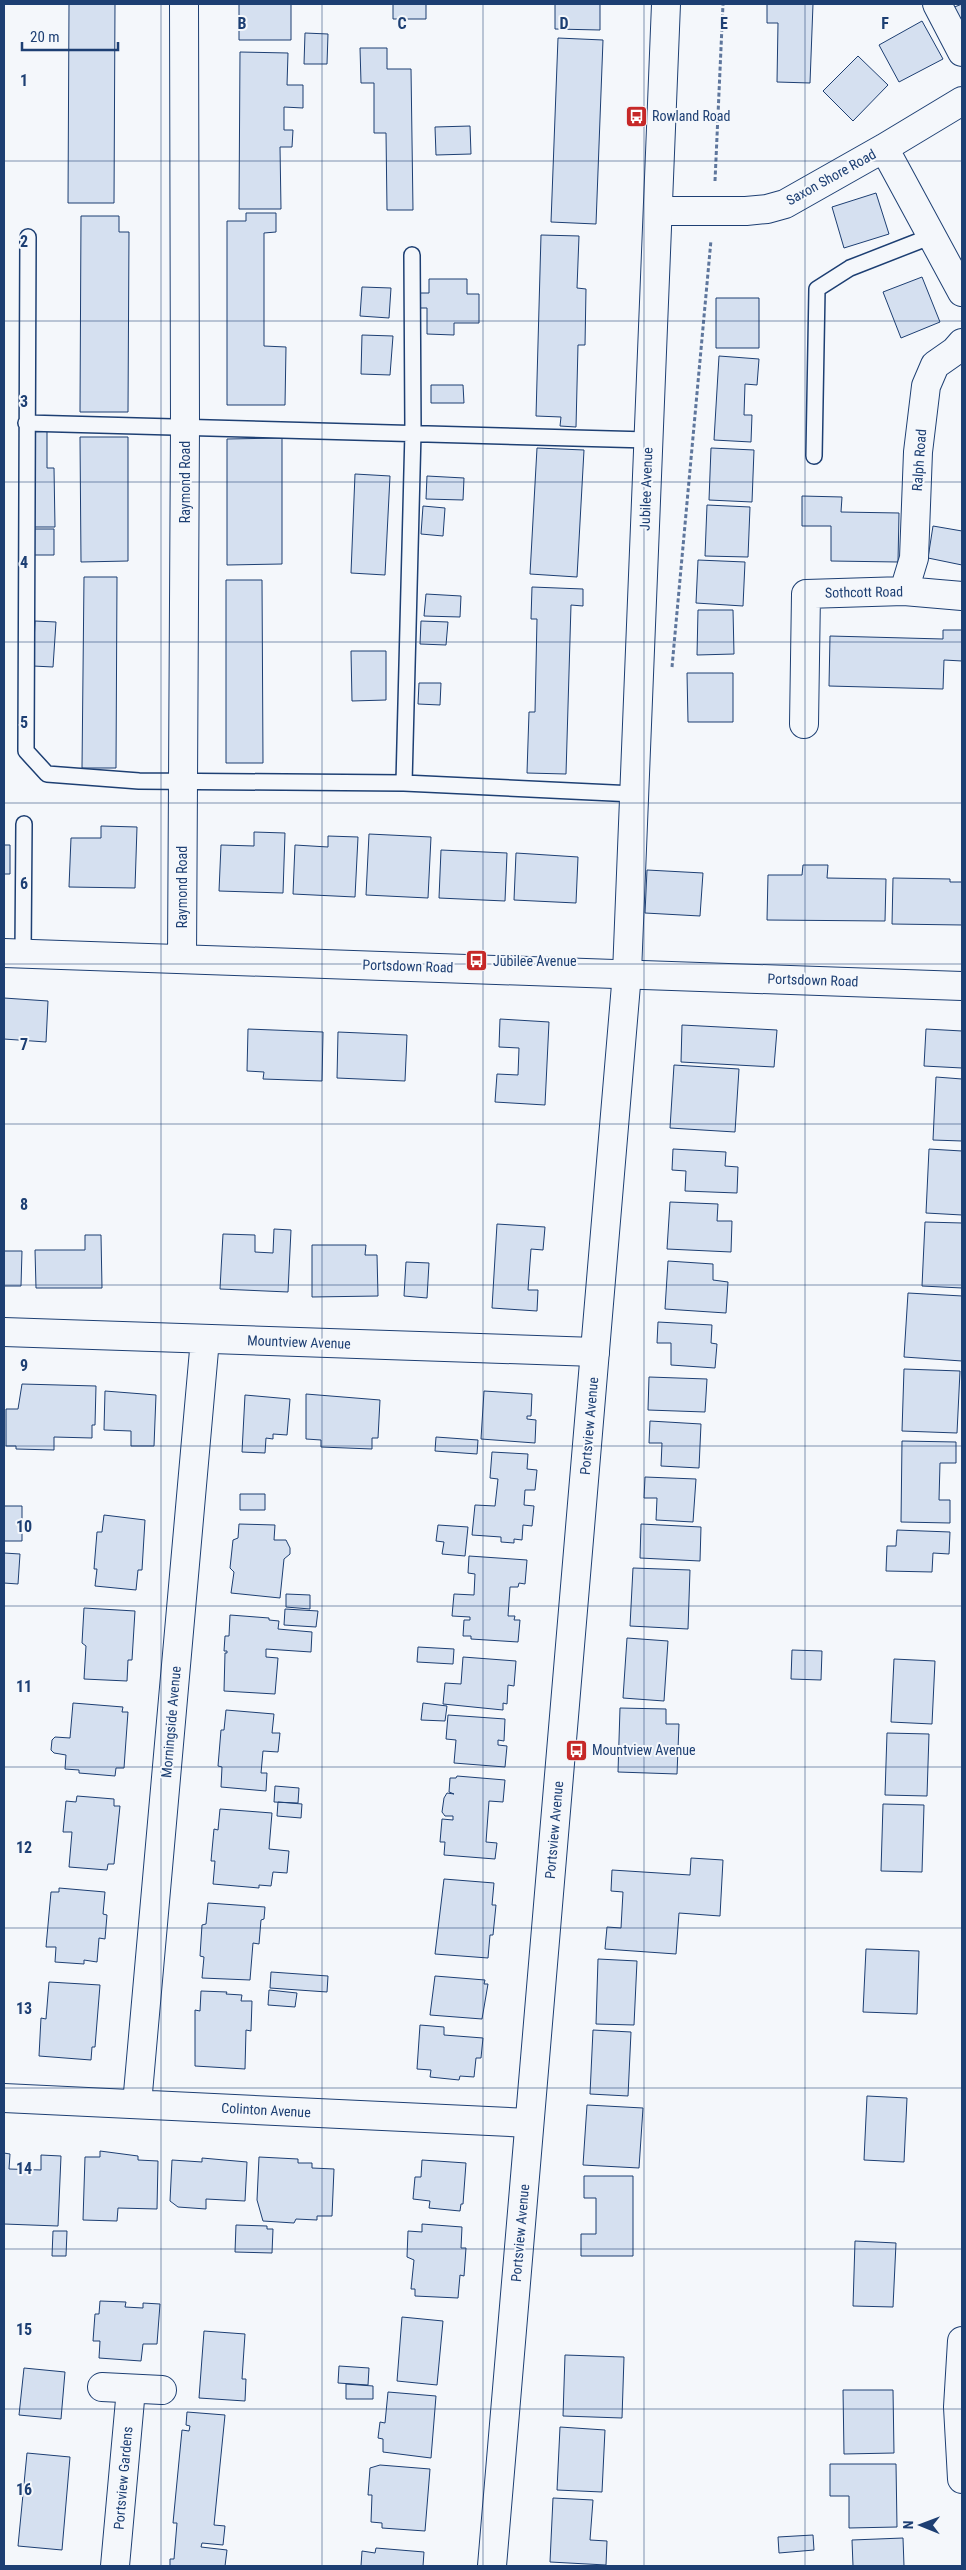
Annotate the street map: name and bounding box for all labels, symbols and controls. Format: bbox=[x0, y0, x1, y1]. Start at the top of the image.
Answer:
text: B bbox=[238, 14, 247, 33]
text: C bbox=[397, 14, 407, 33]
text: D bbox=[559, 14, 569, 33]
text: E bbox=[720, 14, 728, 33]
text: F bbox=[881, 14, 889, 33]
scale bar bbox=[22, 20, 119, 52]
text: 20 m bbox=[30, 28, 60, 46]
text: 1 bbox=[20, 71, 28, 90]
bus stop icon: Rowland Road bbox=[624, 104, 648, 128]
place label: Rowland Road bbox=[652, 108, 731, 124]
street label: Saxon Shore Road bbox=[783, 146, 879, 208]
text: 2 bbox=[20, 232, 28, 251]
text: 3 bbox=[20, 392, 28, 411]
street label: Ralph Road bbox=[909, 428, 929, 492]
street label: Raymond Road bbox=[177, 441, 193, 523]
street label: Jubilee Avenue bbox=[637, 447, 655, 531]
text: 4 bbox=[20, 553, 28, 572]
street label: Sothcott Road bbox=[825, 583, 903, 601]
text: 5 bbox=[20, 713, 28, 732]
street label: Raymond Road bbox=[174, 846, 190, 928]
text: 6 bbox=[20, 874, 28, 893]
bus stop icon: Jubilee Avenue bbox=[465, 949, 489, 973]
place label: Jubilee Avenue bbox=[493, 953, 577, 969]
street label: Portsdown Road bbox=[362, 956, 454, 976]
street label: Portsdown Road bbox=[767, 970, 859, 990]
text: 7 bbox=[20, 1035, 28, 1054]
text: 8 bbox=[20, 1195, 28, 1214]
street label: Mountview Avenue bbox=[247, 1332, 352, 1352]
text: 9 bbox=[20, 1356, 28, 1375]
street label: Portsview Avenue bbox=[577, 1376, 601, 1476]
text: 10 bbox=[16, 1517, 32, 1536]
street label: Morningside Avenue bbox=[158, 1665, 184, 1779]
text: 11 bbox=[16, 1677, 32, 1696]
bus stop icon: Mountview Avenue bbox=[564, 1738, 588, 1762]
place label: Mountview Avenue bbox=[592, 1742, 696, 1758]
street label: Portsview Avenue bbox=[542, 1780, 566, 1880]
text: 12 bbox=[16, 1838, 32, 1857]
text: 13 bbox=[16, 1999, 32, 2018]
street label: Colinton Avenue bbox=[221, 2100, 312, 2120]
text: 14 bbox=[16, 2159, 32, 2178]
street label: Portsview Avenue bbox=[508, 2183, 532, 2283]
text: 15 bbox=[16, 2320, 32, 2339]
street label: Portsview Gardens bbox=[111, 2426, 135, 2530]
text: 16 bbox=[16, 2480, 32, 2499]
north arrow bbox=[896, 2500, 946, 2550]
text: N bbox=[900, 2520, 916, 2529]

